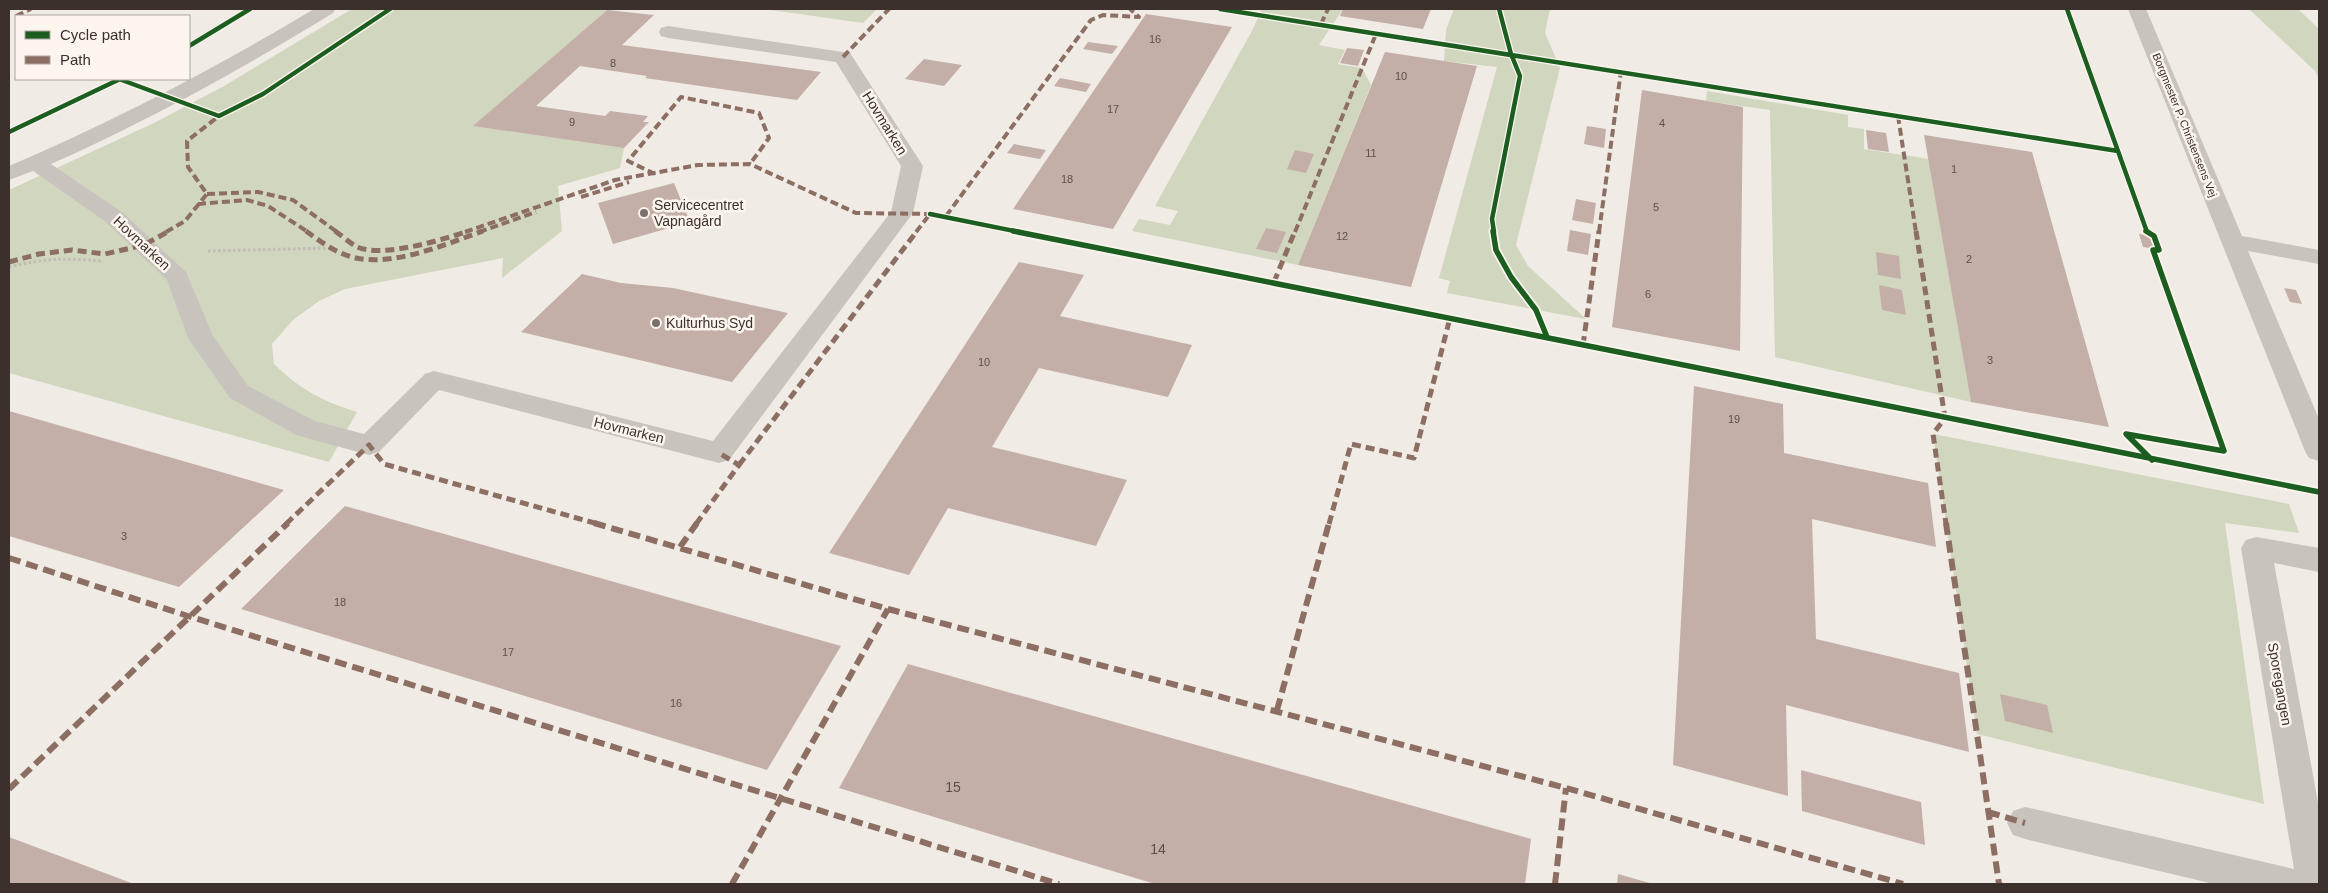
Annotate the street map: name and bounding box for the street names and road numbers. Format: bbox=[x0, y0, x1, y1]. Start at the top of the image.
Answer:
street label: Borgmester P. Christensens Vej bbox=[2151, 51, 2219, 199]
street label: Hovmarken bbox=[859, 88, 911, 158]
street label: Hovmarken bbox=[110, 213, 174, 273]
street label: Hovmarken bbox=[592, 414, 666, 446]
street label: Sporegangen bbox=[2265, 641, 2295, 727]

